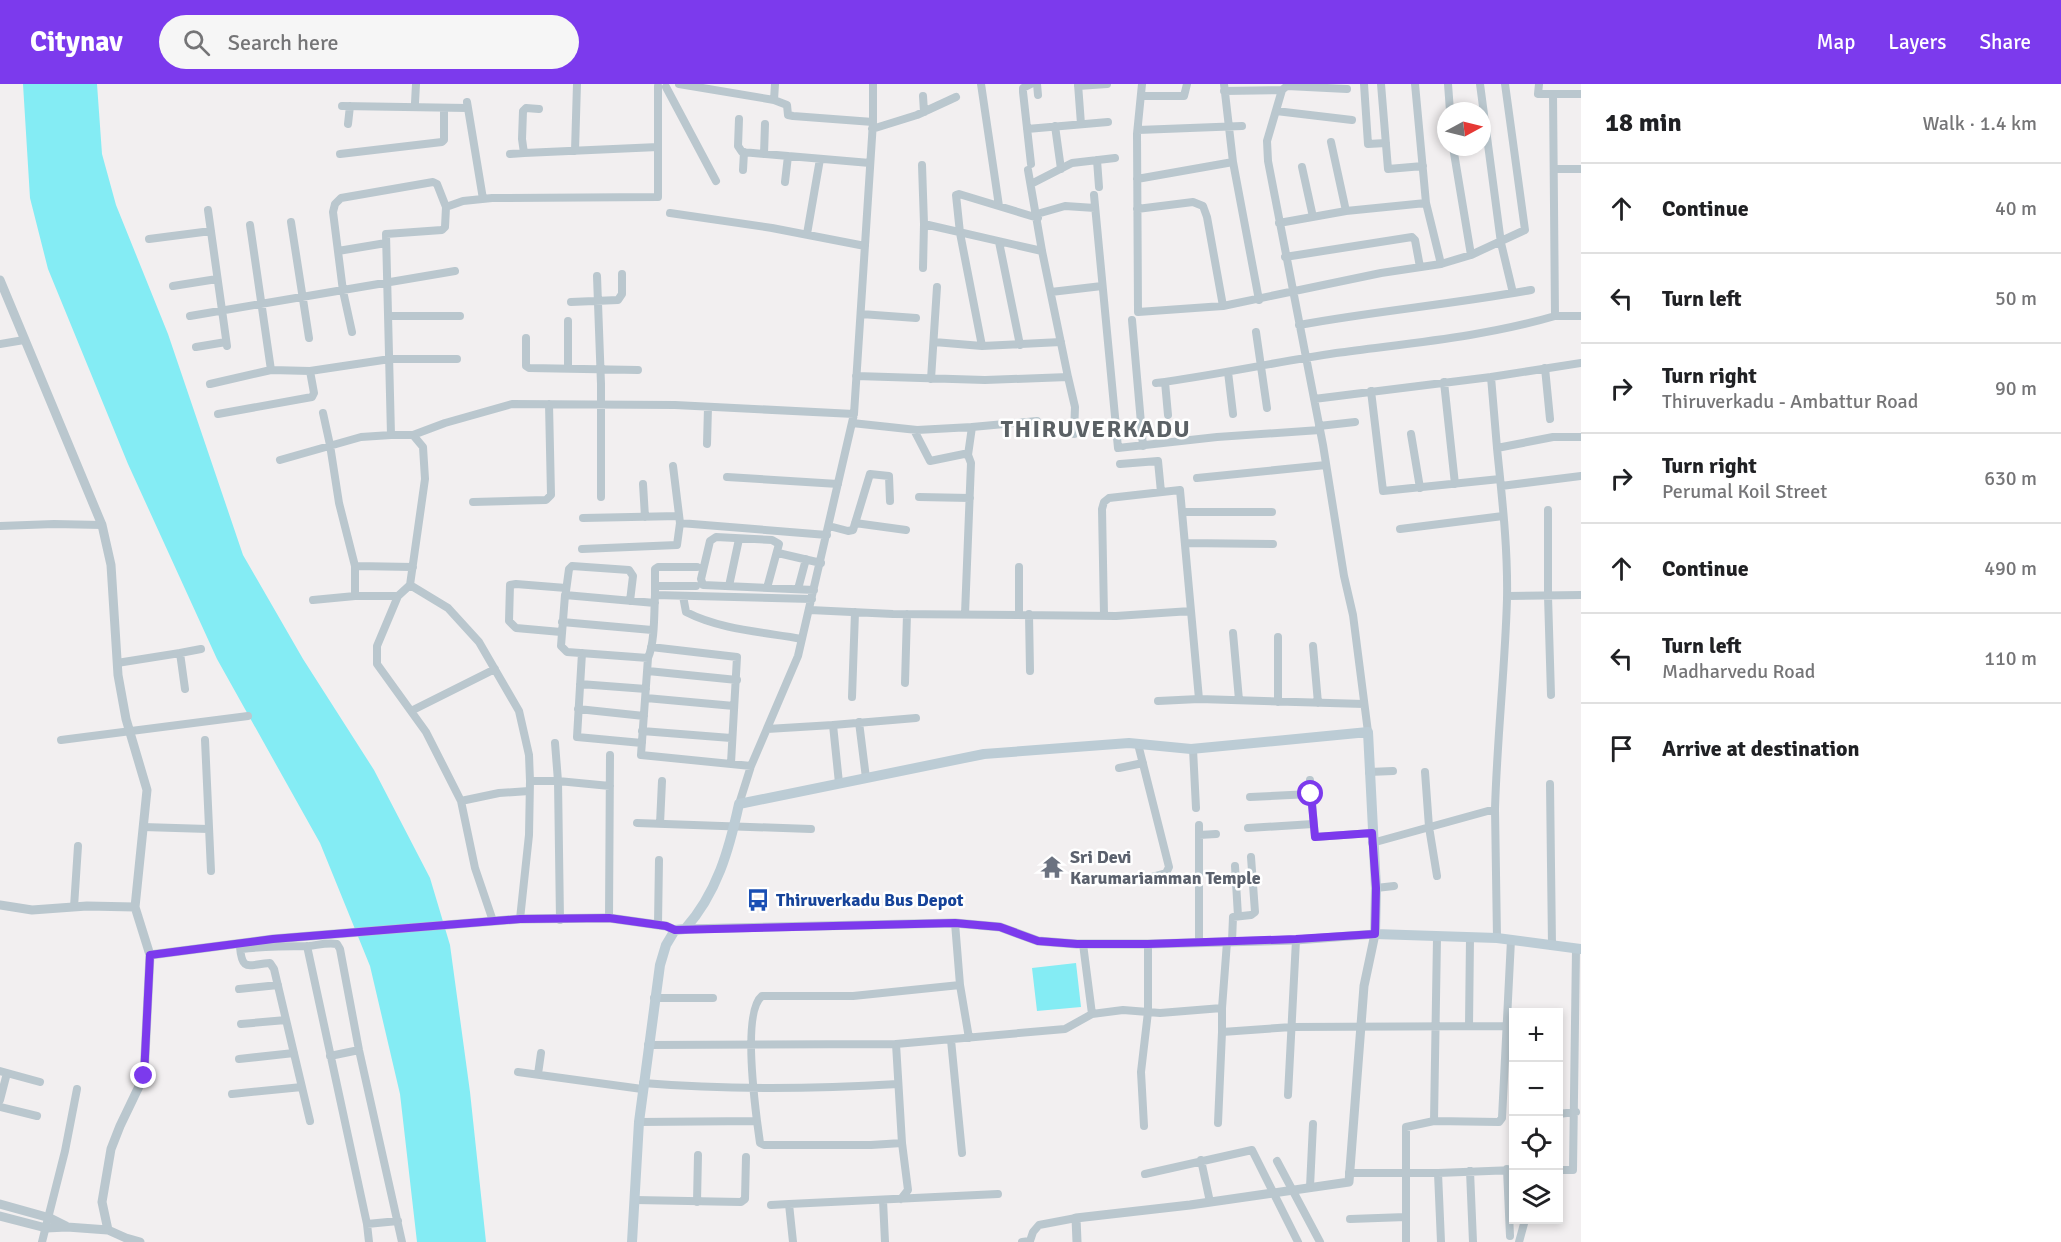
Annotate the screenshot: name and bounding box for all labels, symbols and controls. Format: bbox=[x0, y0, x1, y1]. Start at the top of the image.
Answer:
search box bbox=[159, 15, 579, 69]
text: Citynav bbox=[30, 25, 123, 59]
icon: search bbox=[180, 26, 213, 59]
text: Search here bbox=[228, 29, 339, 56]
text: Map bbox=[1817, 29, 1855, 55]
text: Layers bbox=[1888, 29, 1946, 55]
text: Share bbox=[1979, 29, 2031, 55]
north arrow bbox=[1437, 102, 1491, 156]
text: 18 min bbox=[1605, 107, 1682, 139]
text: Walk · 1.4 km bbox=[1923, 111, 2037, 136]
icon: ahead bbox=[1605, 192, 1638, 225]
text: Continue bbox=[1662, 195, 1749, 222]
text: 40 m bbox=[1995, 196, 2037, 221]
icon: left bbox=[1605, 282, 1638, 315]
text: Turn left bbox=[1662, 285, 1742, 312]
text: 50 m bbox=[1995, 286, 2037, 311]
text: Turn right bbox=[1662, 362, 1757, 389]
icon: right bbox=[1605, 372, 1638, 405]
text: 90 m bbox=[1995, 376, 2037, 401]
text: Thiruverkadu - Ambattur Road bbox=[1662, 389, 1918, 414]
district label: THIRUVERKADU bbox=[1001, 414, 1191, 444]
text: Turn right bbox=[1662, 452, 1757, 479]
icon: right bbox=[1605, 462, 1638, 495]
text: 630 m bbox=[1984, 466, 2037, 491]
text: Perumal Koil Street bbox=[1662, 479, 1827, 504]
icon: ahead bbox=[1605, 552, 1638, 585]
text: Continue bbox=[1662, 555, 1749, 582]
text: 490 m bbox=[1984, 556, 2037, 581]
text: Turn left bbox=[1662, 632, 1742, 659]
icon: left bbox=[1605, 642, 1638, 675]
text: 110 m bbox=[1984, 646, 2037, 671]
text: Madharvedu Road bbox=[1662, 659, 1815, 684]
icon: arrive bbox=[1605, 732, 1638, 765]
text: Arrive at destination bbox=[1662, 735, 1859, 762]
route start bbox=[1297, 780, 1323, 806]
place label: Sri Devi Karumariamman Temple bbox=[1070, 846, 1261, 889]
temple icon: Sri Devi Karumariamman Temple bbox=[1039, 854, 1065, 880]
bus stop icon: Thiruverkadu Bus Depot bbox=[745, 887, 771, 913]
place label: Thiruverkadu Bus Depot bbox=[776, 889, 964, 911]
map controls bbox=[1509, 1008, 1563, 1224]
button: + bbox=[1509, 1008, 1563, 1062]
route end bbox=[130, 1062, 156, 1088]
button: − bbox=[1509, 1062, 1563, 1116]
button: locate bbox=[1509, 1116, 1563, 1170]
button: layers bbox=[1509, 1170, 1563, 1224]

